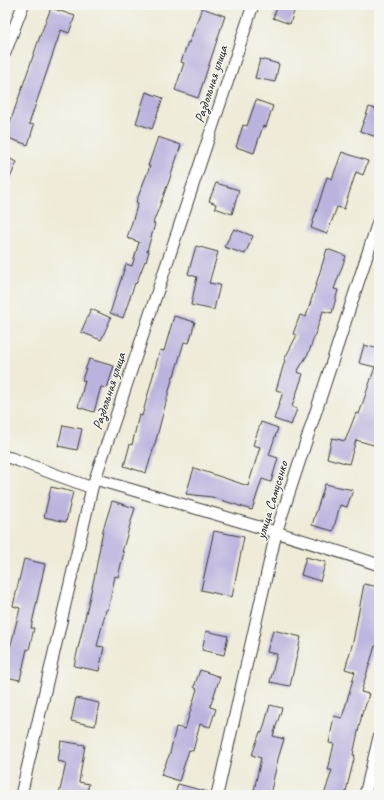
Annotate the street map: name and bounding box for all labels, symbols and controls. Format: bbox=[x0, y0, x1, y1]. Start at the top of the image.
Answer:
street label: Раздольная улица bbox=[191, 42, 232, 125]
street label: Раздольная улица bbox=[89, 349, 130, 432]
street label: улица Самусенко bbox=[252, 458, 292, 542]

